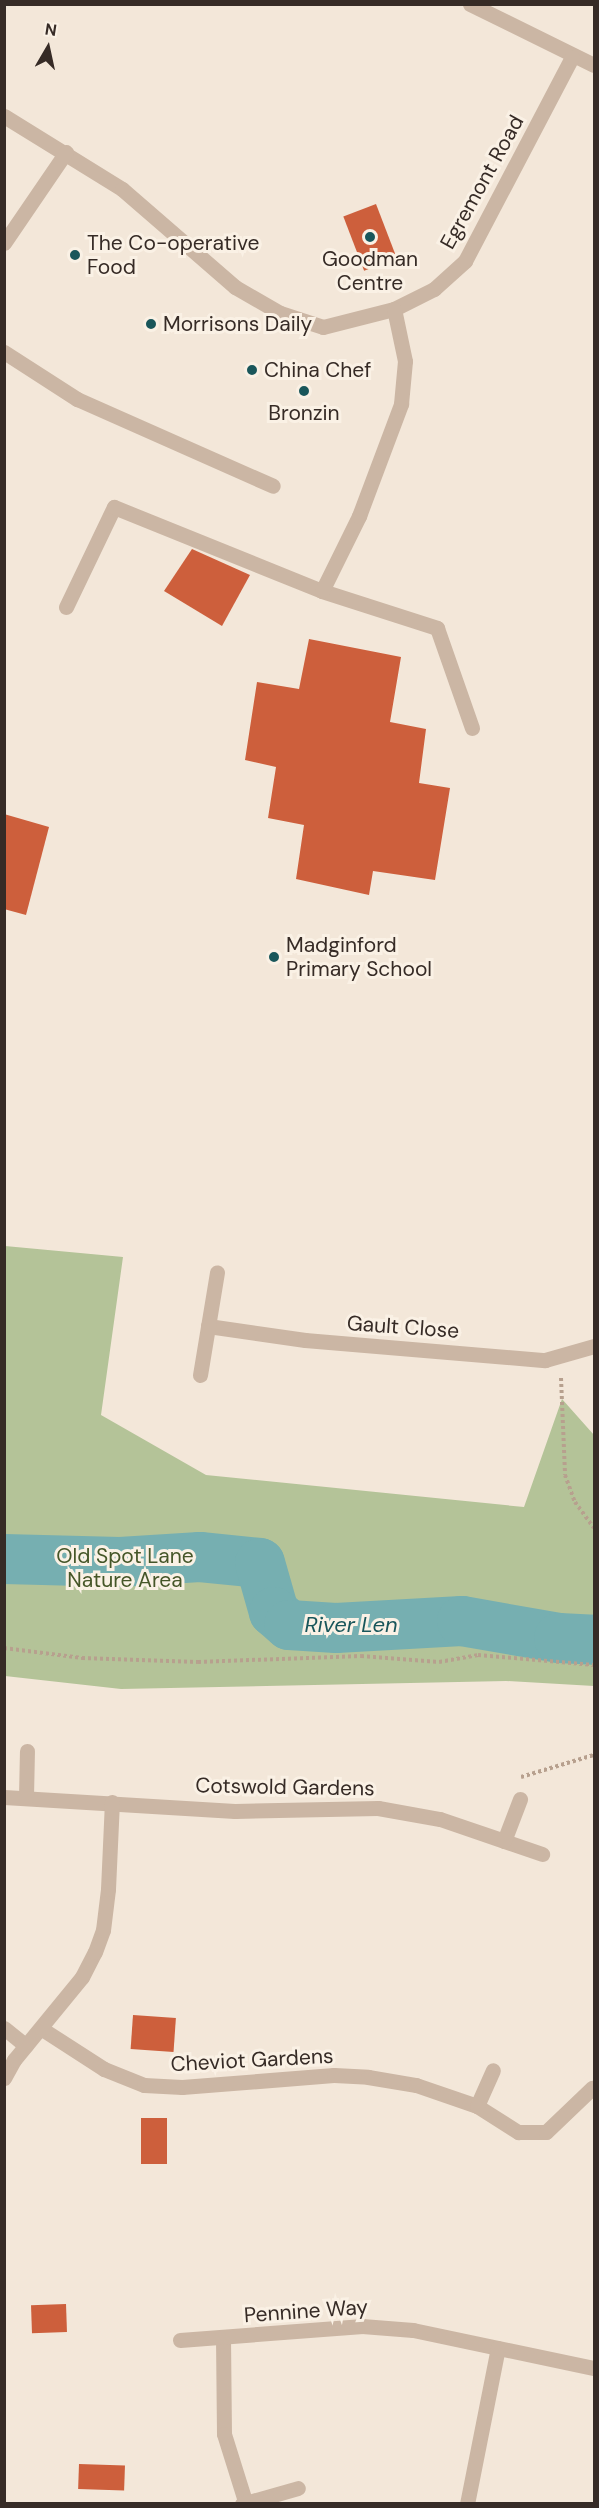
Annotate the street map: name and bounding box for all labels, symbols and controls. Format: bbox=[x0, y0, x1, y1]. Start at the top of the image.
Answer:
north arrow bbox=[18, 18, 78, 78]
text: N bbox=[43, 18, 58, 41]
street label: Egremont Road bbox=[435, 111, 529, 253]
place label: The Co-operative Food bbox=[87, 230, 259, 280]
marker: Goodman Centre bbox=[363, 230, 377, 244]
place label: Goodman Centre bbox=[322, 246, 418, 296]
marker: The Co-operative Food bbox=[68, 248, 82, 262]
place label: Morrisons Daily bbox=[163, 311, 312, 337]
marker: Morrisons Daily bbox=[144, 317, 158, 331]
place label: China Chef bbox=[264, 357, 371, 383]
marker: China Chef bbox=[245, 363, 259, 377]
marker: Bronzin bbox=[297, 384, 311, 398]
place label: Bronzin bbox=[268, 400, 340, 426]
place label: Madginford Primary School bbox=[286, 932, 432, 982]
marker: Madginford Primary School bbox=[267, 950, 281, 964]
street label: Gault Close bbox=[346, 1311, 460, 1343]
park label: Old Spot Lane Nature Area bbox=[56, 1543, 194, 1593]
water label: River Len bbox=[304, 1612, 398, 1638]
street label: Cotswold Gardens bbox=[195, 1773, 375, 1801]
street label: Cheviot Gardens bbox=[170, 2043, 334, 2077]
street label: Pennine Way bbox=[243, 2294, 369, 2328]

